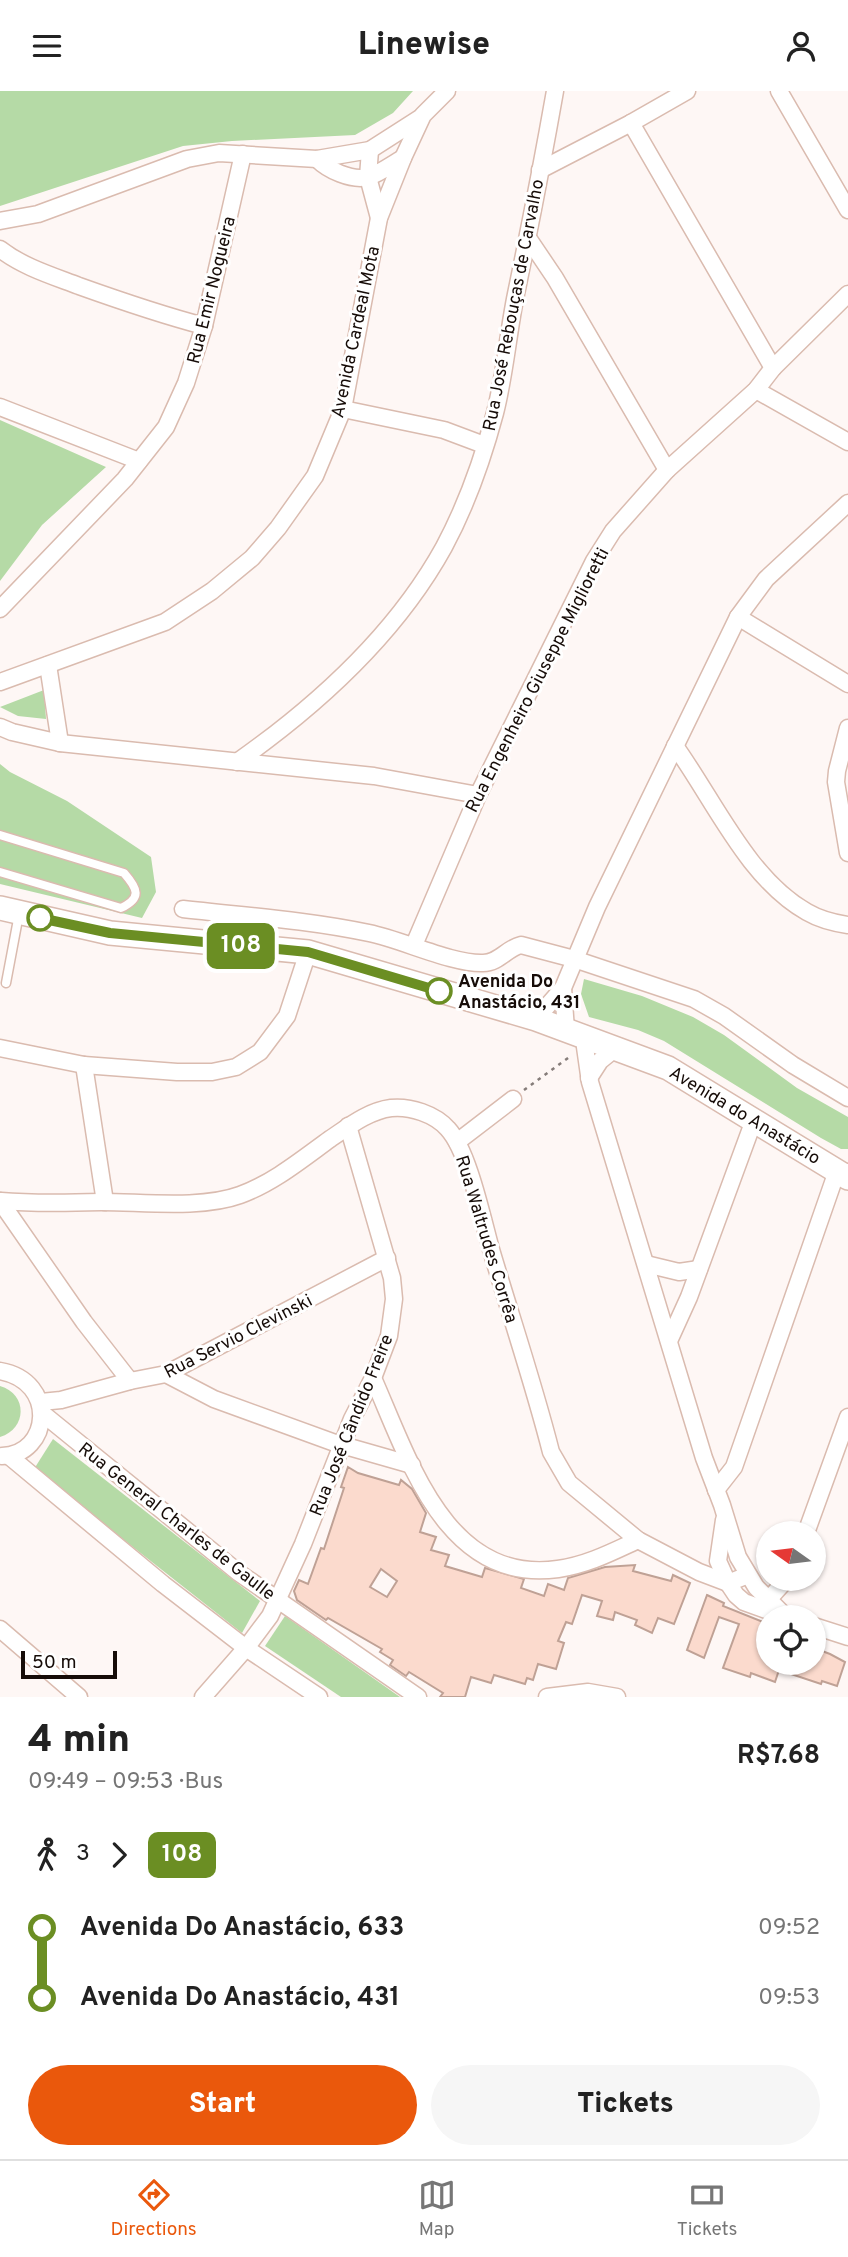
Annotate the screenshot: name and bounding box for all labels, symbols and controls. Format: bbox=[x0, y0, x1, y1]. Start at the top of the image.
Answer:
text: Linewise bbox=[358, 26, 490, 66]
icon: menu bbox=[28, 27, 66, 65]
icon: person bbox=[782, 27, 820, 65]
street label: Rua José Rebouças de Carvalho bbox=[479, 177, 550, 433]
street label: Rua Emir Nogueira bbox=[183, 214, 242, 366]
street label: Avenida Cardeal Mota bbox=[327, 244, 386, 420]
street label: Rua Engenheiro Giuseppe Miglioretti bbox=[461, 544, 615, 817]
unlabelled marker bbox=[27, 905, 53, 931]
line badge: 108 bbox=[201, 923, 281, 969]
text: 108 bbox=[221, 931, 261, 961]
place label: Avenida Do Anastácio, 431 bbox=[458, 971, 581, 1015]
marker: Avenida Do Anastácio, 431 bbox=[426, 978, 452, 1004]
street label: Avenida do Anastácio bbox=[664, 1062, 824, 1171]
street label: Rua Waltrudes Corrêa bbox=[449, 1153, 522, 1326]
street label: Rua Servio Clevinski bbox=[161, 1290, 317, 1385]
street label: Rua José Cândido Freire bbox=[305, 1331, 399, 1520]
street label: Rua General Charles de Gaulle bbox=[73, 1438, 279, 1606]
north arrow bbox=[756, 1521, 826, 1591]
map controls bbox=[756, 1521, 826, 1675]
button: locate bbox=[756, 1605, 826, 1675]
scale bar bbox=[21, 1648, 117, 1680]
text: 50 m bbox=[32, 1651, 77, 1675]
text: 4 min bbox=[28, 1717, 130, 1766]
text: R$7.68 bbox=[737, 1740, 820, 1773]
text: 09:49 – 09:53 · Bus bbox=[28, 1768, 223, 1797]
icon: walk bbox=[28, 1836, 66, 1874]
icon: forward bbox=[100, 1836, 138, 1874]
text: 3 bbox=[76, 1840, 90, 1869]
text: 108 bbox=[162, 1840, 202, 1870]
text: Avenida Do Anastácio, 633 bbox=[80, 1912, 404, 1945]
text: 09:52 bbox=[758, 1914, 820, 1943]
text: Avenida Do Anastácio, 431 bbox=[80, 1982, 400, 2015]
text: 09:53 bbox=[758, 1984, 820, 2013]
button: Start bbox=[28, 2065, 417, 2145]
button: Tickets bbox=[431, 2065, 820, 2145]
tab: Directions bbox=[110, 2176, 197, 2242]
tab: Map bbox=[418, 2176, 456, 2242]
tab: Tickets bbox=[677, 2176, 738, 2242]

